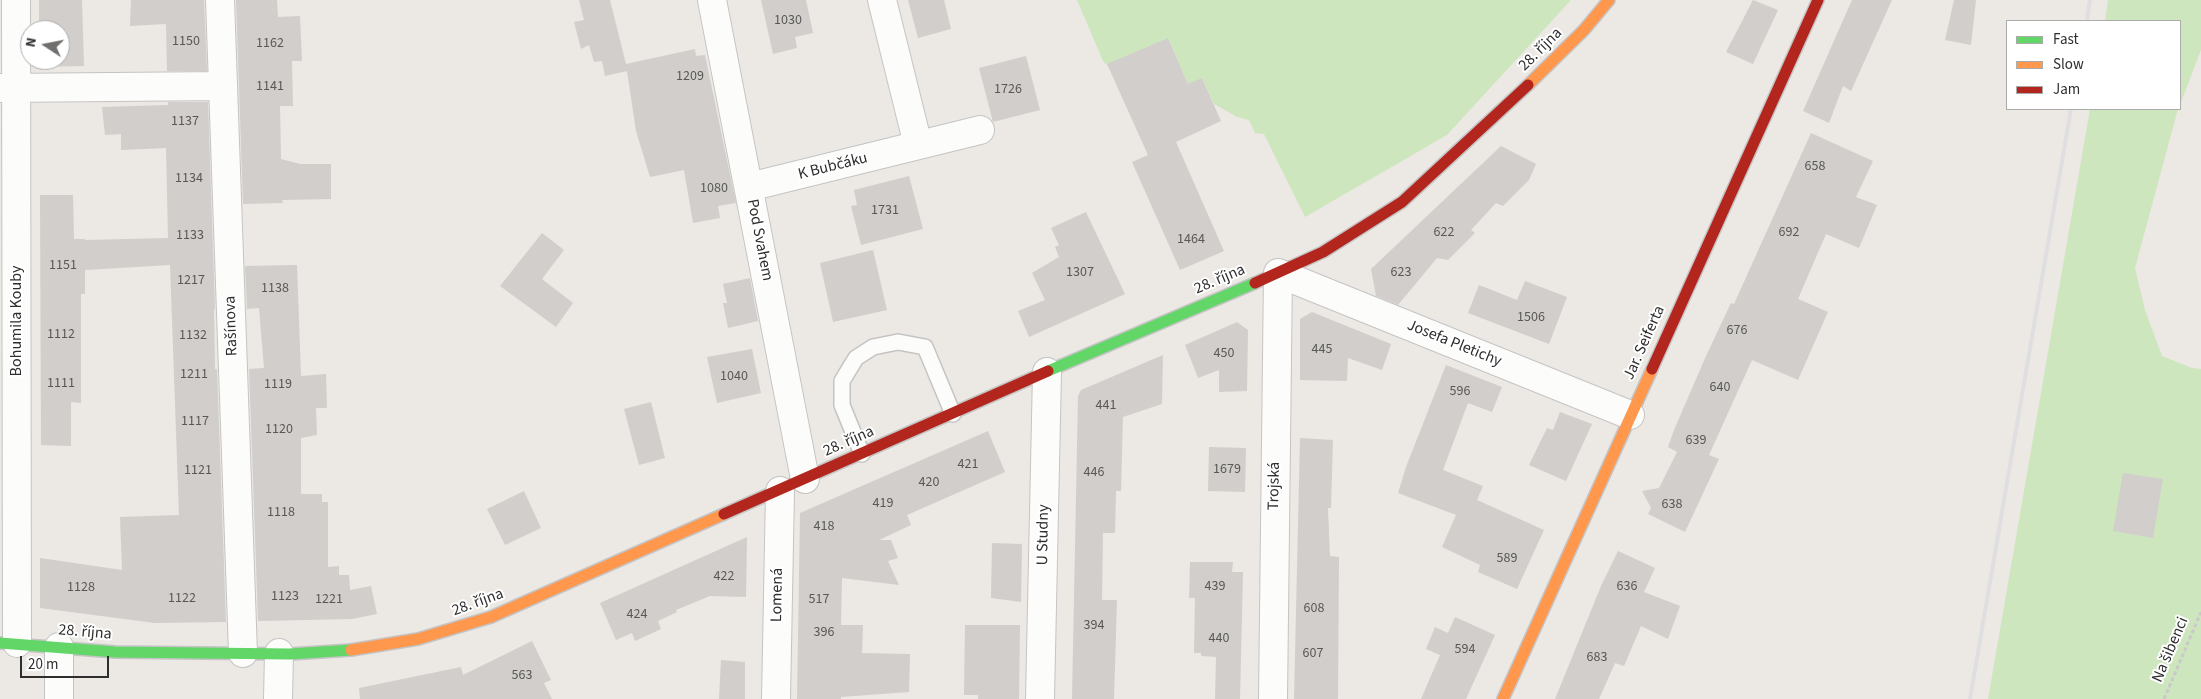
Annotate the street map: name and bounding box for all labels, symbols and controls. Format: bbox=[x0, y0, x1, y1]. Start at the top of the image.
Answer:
house number: 1030 bbox=[774, 13, 802, 29]
north arrow bbox=[20, 20, 70, 70]
legend bbox=[2006, 20, 2181, 110]
street label: 28. října bbox=[1515, 24, 1567, 76]
text: Fast bbox=[2053, 29, 2079, 50]
house number: 1150 bbox=[172, 34, 200, 50]
text: N bbox=[21, 36, 42, 49]
house number: 1162 bbox=[256, 36, 284, 52]
text: Slow bbox=[2053, 54, 2084, 75]
house number: 1209 bbox=[676, 69, 704, 85]
house number: 1141 bbox=[256, 79, 284, 95]
text: Jam bbox=[2053, 79, 2080, 100]
house number: 1726 bbox=[994, 82, 1022, 98]
house number: 1137 bbox=[171, 114, 199, 130]
street label: K Bubčáku bbox=[796, 149, 870, 185]
house number: 658 bbox=[1805, 159, 1825, 175]
house number: 1134 bbox=[175, 171, 203, 187]
house number: 1080 bbox=[700, 181, 728, 197]
street label: Pod Svahem bbox=[742, 197, 776, 283]
house number: 1731 bbox=[871, 203, 899, 219]
house number: 622 bbox=[1434, 225, 1454, 241]
house number: 692 bbox=[1779, 225, 1799, 241]
house number: 1133 bbox=[176, 228, 204, 244]
house number: 1464 bbox=[1177, 232, 1205, 248]
house number: 1151 bbox=[49, 258, 77, 274]
street label: 28. října bbox=[1192, 261, 1248, 299]
house number: 1307 bbox=[1066, 265, 1094, 281]
house number: 623 bbox=[1391, 265, 1411, 281]
street label: Bohumila Kouby bbox=[7, 266, 27, 376]
house number: 1217 bbox=[177, 273, 205, 289]
house number: 1138 bbox=[261, 281, 289, 297]
street label: Rašínova bbox=[221, 296, 243, 356]
street label: Jar. Seiferta bbox=[1620, 303, 1670, 383]
house number: 1506 bbox=[1517, 310, 1545, 326]
street label: Josefa Pletichy bbox=[1404, 316, 1504, 372]
house number: 676 bbox=[1727, 323, 1747, 339]
house number: 1112 bbox=[47, 327, 75, 343]
house number: 1132 bbox=[179, 328, 207, 344]
house number: 445 bbox=[1312, 342, 1332, 358]
house number: 450 bbox=[1214, 346, 1234, 362]
house number: 1211 bbox=[180, 367, 208, 383]
house number: 1040 bbox=[720, 369, 748, 385]
house number: 1111 bbox=[47, 376, 75, 392]
house number: 1119 bbox=[264, 377, 292, 393]
house number: 640 bbox=[1710, 380, 1730, 396]
house number: 596 bbox=[1450, 384, 1470, 400]
house number: 441 bbox=[1096, 398, 1116, 414]
house number: 1117 bbox=[181, 414, 209, 430]
house number: 1120 bbox=[265, 422, 293, 438]
street label: 28. října bbox=[821, 422, 877, 462]
house number: 639 bbox=[1686, 433, 1706, 449]
house number: 421 bbox=[958, 457, 978, 473]
house number: 1679 bbox=[1213, 462, 1241, 478]
street label: Trojská bbox=[1265, 462, 1285, 510]
house number: 1121 bbox=[184, 463, 212, 479]
house number: 446 bbox=[1084, 465, 1104, 481]
house number: 420 bbox=[919, 475, 939, 491]
house number: 419 bbox=[873, 496, 893, 512]
house number: 638 bbox=[1662, 497, 1682, 513]
street label: U Studny bbox=[1034, 504, 1054, 566]
house number: 1118 bbox=[267, 505, 295, 521]
house number: 418 bbox=[814, 519, 834, 535]
house number: 589 bbox=[1497, 551, 1517, 567]
street label: Lomená bbox=[768, 568, 788, 622]
house number: 422 bbox=[714, 569, 734, 585]
house number: 439 bbox=[1205, 579, 1225, 595]
house number: 636 bbox=[1617, 579, 1637, 595]
house number: 1128 bbox=[67, 580, 95, 596]
street label: 28. října bbox=[450, 585, 506, 621]
house number: 1123 bbox=[271, 589, 299, 605]
house number: 1122 bbox=[168, 591, 196, 607]
house number: 1221 bbox=[315, 592, 343, 608]
house number: 517 bbox=[809, 592, 829, 608]
house number: 608 bbox=[1304, 601, 1324, 617]
house number: 424 bbox=[627, 607, 647, 623]
street label: Na šibenci bbox=[2149, 614, 2193, 686]
house number: 394 bbox=[1084, 618, 1104, 634]
street label: 28. října bbox=[58, 621, 112, 645]
house number: 396 bbox=[814, 625, 834, 641]
house number: 440 bbox=[1209, 631, 1229, 647]
house number: 594 bbox=[1455, 642, 1475, 658]
scale bar bbox=[22, 646, 111, 678]
house number: 607 bbox=[1303, 646, 1323, 662]
house number: 683 bbox=[1587, 650, 1607, 666]
text: 20 m bbox=[28, 654, 58, 675]
house number: 563 bbox=[512, 668, 532, 684]

